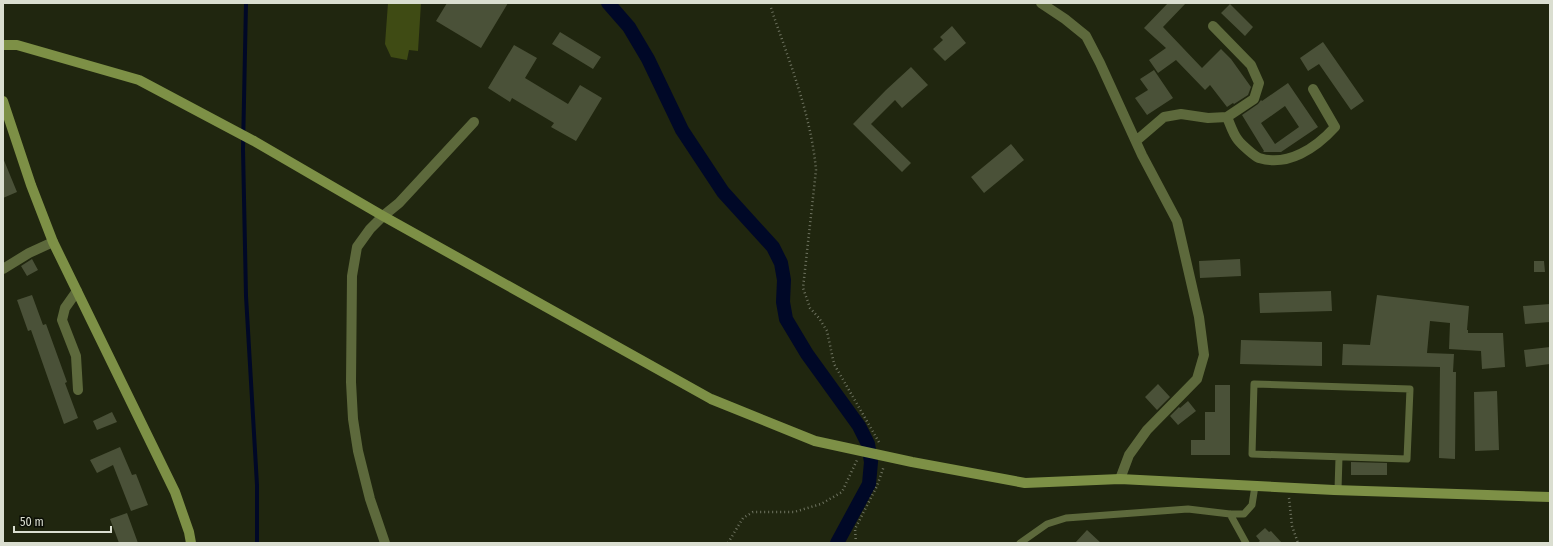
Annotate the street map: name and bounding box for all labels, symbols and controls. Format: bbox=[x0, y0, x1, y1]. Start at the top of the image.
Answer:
scale bar bbox=[14, 508, 111, 534]
text: 50 m bbox=[20, 515, 44, 529]

